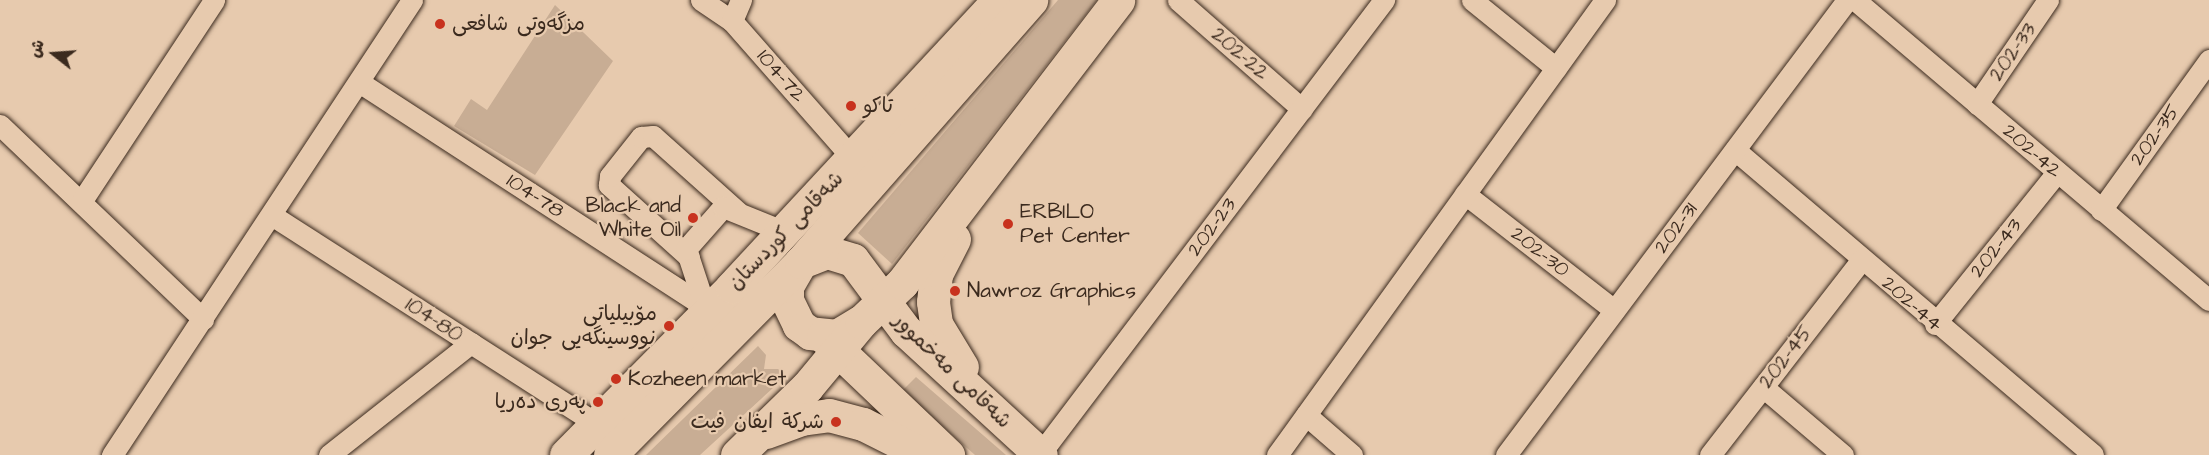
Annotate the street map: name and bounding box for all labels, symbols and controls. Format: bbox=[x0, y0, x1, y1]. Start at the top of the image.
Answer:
place label: مزگەوتی شافعی bbox=[452, 11, 585, 37]
marker: مزگەوتی شافعی bbox=[433, 17, 447, 31]
street label: 202-33 bbox=[1984, 18, 2042, 86]
street label: 202-22 bbox=[1206, 22, 1274, 86]
north arrow bbox=[24, 24, 84, 84]
text: ش bbox=[24, 37, 50, 60]
street label: 104-72 bbox=[751, 44, 811, 108]
place label: تاكو bbox=[863, 93, 893, 119]
marker: تاكو bbox=[844, 99, 858, 113]
street label: 202-35 bbox=[2124, 100, 2186, 170]
street label: 202-42 bbox=[1997, 118, 2067, 184]
street label: شەقامی کوردستان bbox=[723, 166, 849, 296]
street label: 104-78 bbox=[502, 168, 568, 224]
place label: Black and White Oil bbox=[586, 193, 681, 243]
street label: 202-23 bbox=[1182, 193, 1242, 261]
street label: 202-31 bbox=[1649, 198, 1703, 258]
place label: ERBILO Pet Center bbox=[1020, 199, 1130, 249]
marker: Black and White Oil bbox=[686, 211, 700, 225]
street label: 202-43 bbox=[1965, 213, 2027, 283]
marker: ERBILO Pet Center bbox=[1001, 217, 1015, 231]
street label: 202-30 bbox=[1506, 221, 1574, 283]
street label: 202-44 bbox=[1876, 271, 1948, 337]
place label: Nawroz Graphics bbox=[967, 278, 1136, 304]
marker: Nawroz Graphics bbox=[948, 284, 962, 298]
street label: 104-80 bbox=[400, 292, 468, 348]
place label: مۆبیلیاتی نووسینگەیی جوان bbox=[510, 301, 657, 351]
street label: شەقامی مەخموور bbox=[887, 308, 1017, 434]
marker: مۆبیلیاتی نووسینگەیی جوان bbox=[662, 319, 676, 333]
street label: 202-45 bbox=[1754, 320, 1818, 394]
place label: Kozheen market bbox=[628, 366, 786, 392]
marker: Kozheen market bbox=[609, 372, 623, 386]
place label: پەری دەریا bbox=[494, 389, 586, 415]
marker: پەری دەریا bbox=[591, 395, 605, 409]
place label: شركة ايفان فيت bbox=[690, 409, 824, 435]
marker: شركة ايفان فيت bbox=[829, 415, 843, 429]

